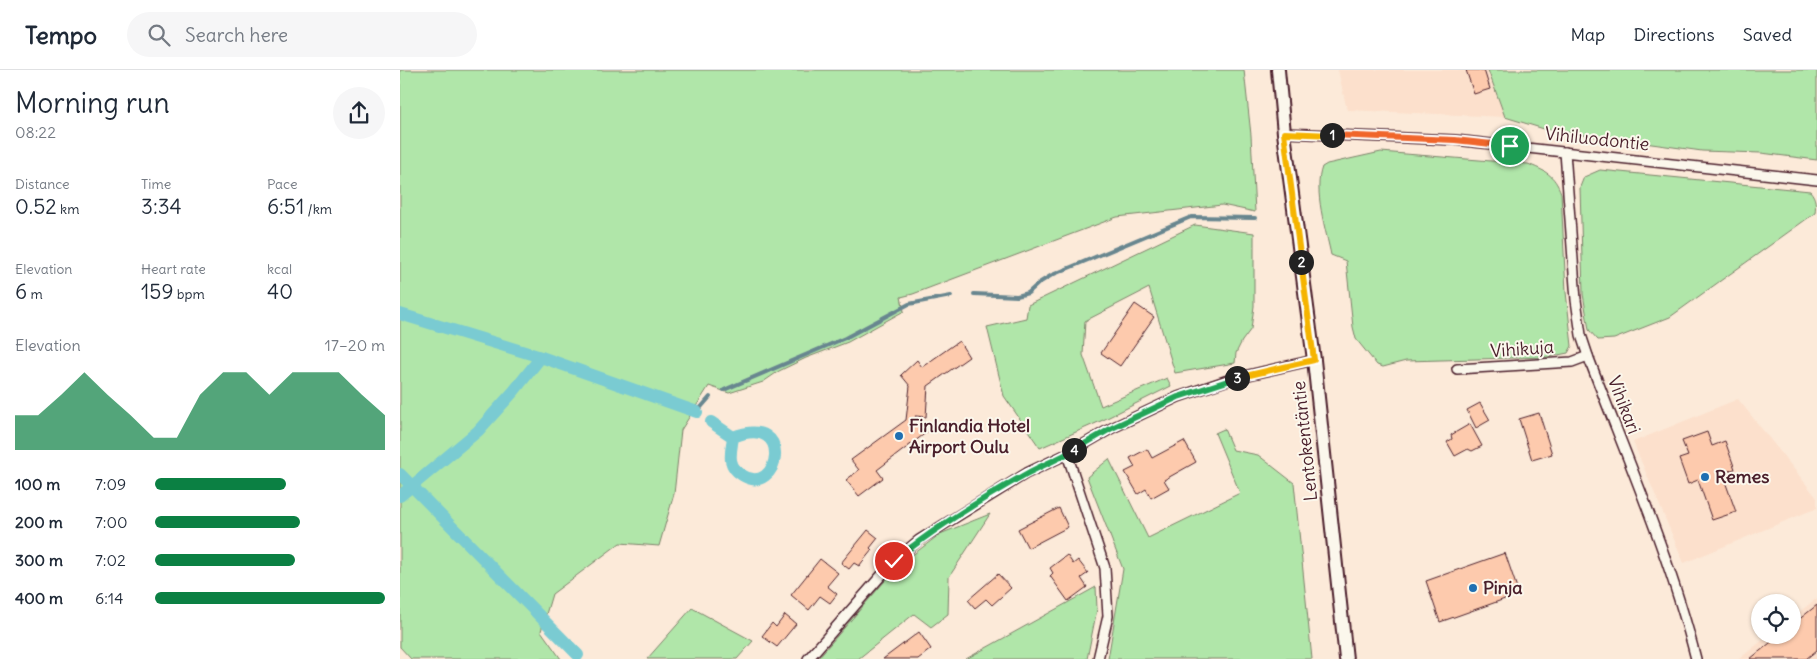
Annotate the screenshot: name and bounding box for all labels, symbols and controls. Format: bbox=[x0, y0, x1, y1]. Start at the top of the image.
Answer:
search box bbox=[127, 12, 477, 57]
text: Tempo bbox=[25, 20, 97, 50]
icon: search bbox=[145, 21, 173, 49]
text: Search here bbox=[185, 23, 288, 47]
text: Map bbox=[1570, 23, 1605, 46]
text: Directions bbox=[1633, 23, 1715, 46]
text: Saved bbox=[1743, 23, 1792, 46]
text: Morning run bbox=[15, 85, 170, 121]
button: share bbox=[333, 87, 385, 139]
text: 08:22 bbox=[15, 122, 56, 142]
pin: 1 bbox=[1320, 122, 1344, 148]
street label: Vihiluodontie bbox=[1544, 122, 1650, 155]
pin bbox=[1489, 125, 1531, 167]
text: 1 bbox=[1330, 126, 1335, 144]
icon: arrive bbox=[1496, 132, 1524, 160]
text: Distance bbox=[15, 175, 70, 193]
text: Time bbox=[141, 175, 171, 193]
text: Pace bbox=[267, 175, 297, 193]
text: 0.52 bbox=[15, 193, 57, 220]
text: 3:34 bbox=[141, 193, 182, 220]
text: 6:51 bbox=[267, 193, 304, 220]
text: km bbox=[57, 200, 80, 218]
text: /km bbox=[304, 200, 332, 218]
pin: 2 bbox=[1288, 250, 1314, 274]
text: 2 bbox=[1298, 253, 1305, 271]
text: Elevation bbox=[15, 260, 72, 278]
text: Heart rate bbox=[141, 260, 206, 278]
text: kcal bbox=[267, 260, 292, 278]
text: 6 bbox=[15, 278, 27, 305]
text: 159 bbox=[141, 278, 174, 305]
text: 40 bbox=[267, 278, 293, 305]
text: m bbox=[27, 285, 43, 303]
text: bpm bbox=[174, 285, 205, 303]
text: Elevation bbox=[15, 335, 81, 355]
text: 17–20 m bbox=[325, 335, 385, 355]
street label: Vihikuja bbox=[1489, 335, 1555, 362]
pin: 3 bbox=[1224, 366, 1250, 390]
text: 3 bbox=[1234, 369, 1241, 387]
street label: Vihikari bbox=[1603, 372, 1646, 437]
street label: Lentokentäntie bbox=[1287, 380, 1322, 502]
place label: Finlandia Hotel Airport Oulu bbox=[909, 414, 1030, 458]
marker: Finlandia Hotel Airport Oulu bbox=[893, 430, 905, 442]
pin: 4 bbox=[1062, 438, 1086, 462]
text: 4 bbox=[1070, 441, 1079, 459]
place label: Remes bbox=[1715, 465, 1769, 488]
marker: Remes bbox=[1699, 471, 1711, 483]
text: 100 m bbox=[15, 474, 60, 494]
text: 7:09 bbox=[95, 474, 126, 494]
text: 200 m bbox=[15, 512, 63, 532]
text: 7:00 bbox=[95, 512, 128, 532]
pin bbox=[873, 540, 915, 582]
icon: check bbox=[880, 547, 908, 575]
text: 300 m bbox=[15, 550, 63, 570]
text: 7:02 bbox=[95, 550, 126, 570]
place label: Pinja bbox=[1483, 576, 1523, 599]
marker: Pinja bbox=[1467, 582, 1479, 594]
text: 400 m bbox=[15, 588, 63, 608]
text: 6:14 bbox=[95, 588, 123, 608]
map controls bbox=[1751, 594, 1801, 644]
button: locate bbox=[1751, 594, 1801, 644]

